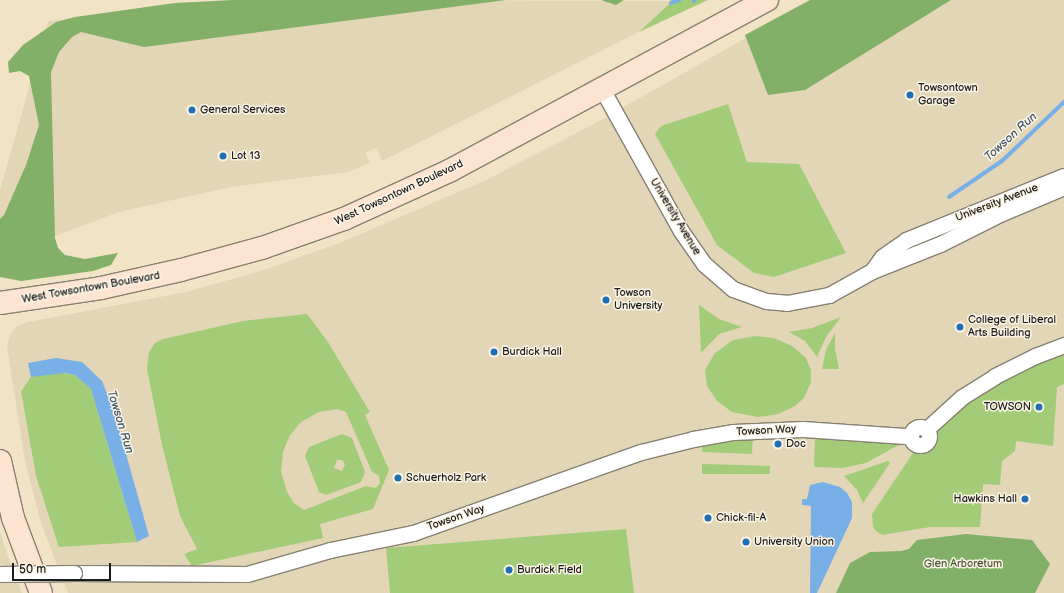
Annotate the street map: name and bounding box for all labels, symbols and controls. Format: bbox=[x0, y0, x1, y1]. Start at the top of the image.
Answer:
place label: Towsontown Garage bbox=[918, 82, 978, 108]
marker: Towsontown Garage bbox=[905, 90, 915, 100]
place label: General Services bbox=[200, 103, 286, 117]
marker: General Services bbox=[187, 105, 197, 115]
water label: Towson Run bbox=[982, 110, 1040, 164]
place label: Lot 13 bbox=[231, 149, 260, 163]
marker: Lot 13 bbox=[218, 151, 228, 161]
street label: West Towsontown Boulevard bbox=[333, 157, 465, 229]
street label: University Avenue bbox=[647, 176, 703, 258]
street label: University Avenue bbox=[953, 181, 1041, 225]
street label: West Towsontown Boulevard bbox=[21, 269, 161, 307]
place label: Towson University bbox=[614, 287, 662, 313]
marker: Towson University bbox=[601, 295, 611, 305]
place label: College of Liberal Arts Building bbox=[968, 314, 1056, 340]
marker: College of Liberal Arts Building bbox=[955, 322, 965, 332]
place label: Burdick Hall bbox=[502, 345, 562, 359]
marker: Burdick Hall bbox=[489, 347, 499, 357]
water label: Towson Run bbox=[104, 389, 136, 455]
place label: TOWSON bbox=[984, 400, 1031, 414]
marker: TOWSON bbox=[1034, 402, 1044, 412]
street label: Towson Way bbox=[735, 423, 797, 439]
place label: Doc bbox=[786, 437, 806, 451]
marker: Doc bbox=[773, 439, 783, 449]
place label: Schuerholz Park bbox=[406, 471, 486, 485]
marker: Schuerholz Park bbox=[393, 473, 403, 483]
place label: Hawkins Hall bbox=[954, 492, 1017, 506]
marker: Hawkins Hall bbox=[1020, 494, 1030, 504]
street label: Towson Way bbox=[425, 502, 487, 534]
place label: Chick-fil-A bbox=[716, 511, 766, 525]
marker: Chick-fil-A bbox=[703, 513, 713, 523]
place label: University Union bbox=[754, 535, 835, 549]
marker: University Union bbox=[741, 537, 751, 547]
scale bar bbox=[14, 555, 113, 581]
park label: Glen Arboretum bbox=[924, 557, 1002, 571]
text: 50 m bbox=[19, 562, 46, 577]
place label: Burdick Field bbox=[517, 563, 582, 577]
marker: Burdick Field bbox=[504, 565, 514, 575]

